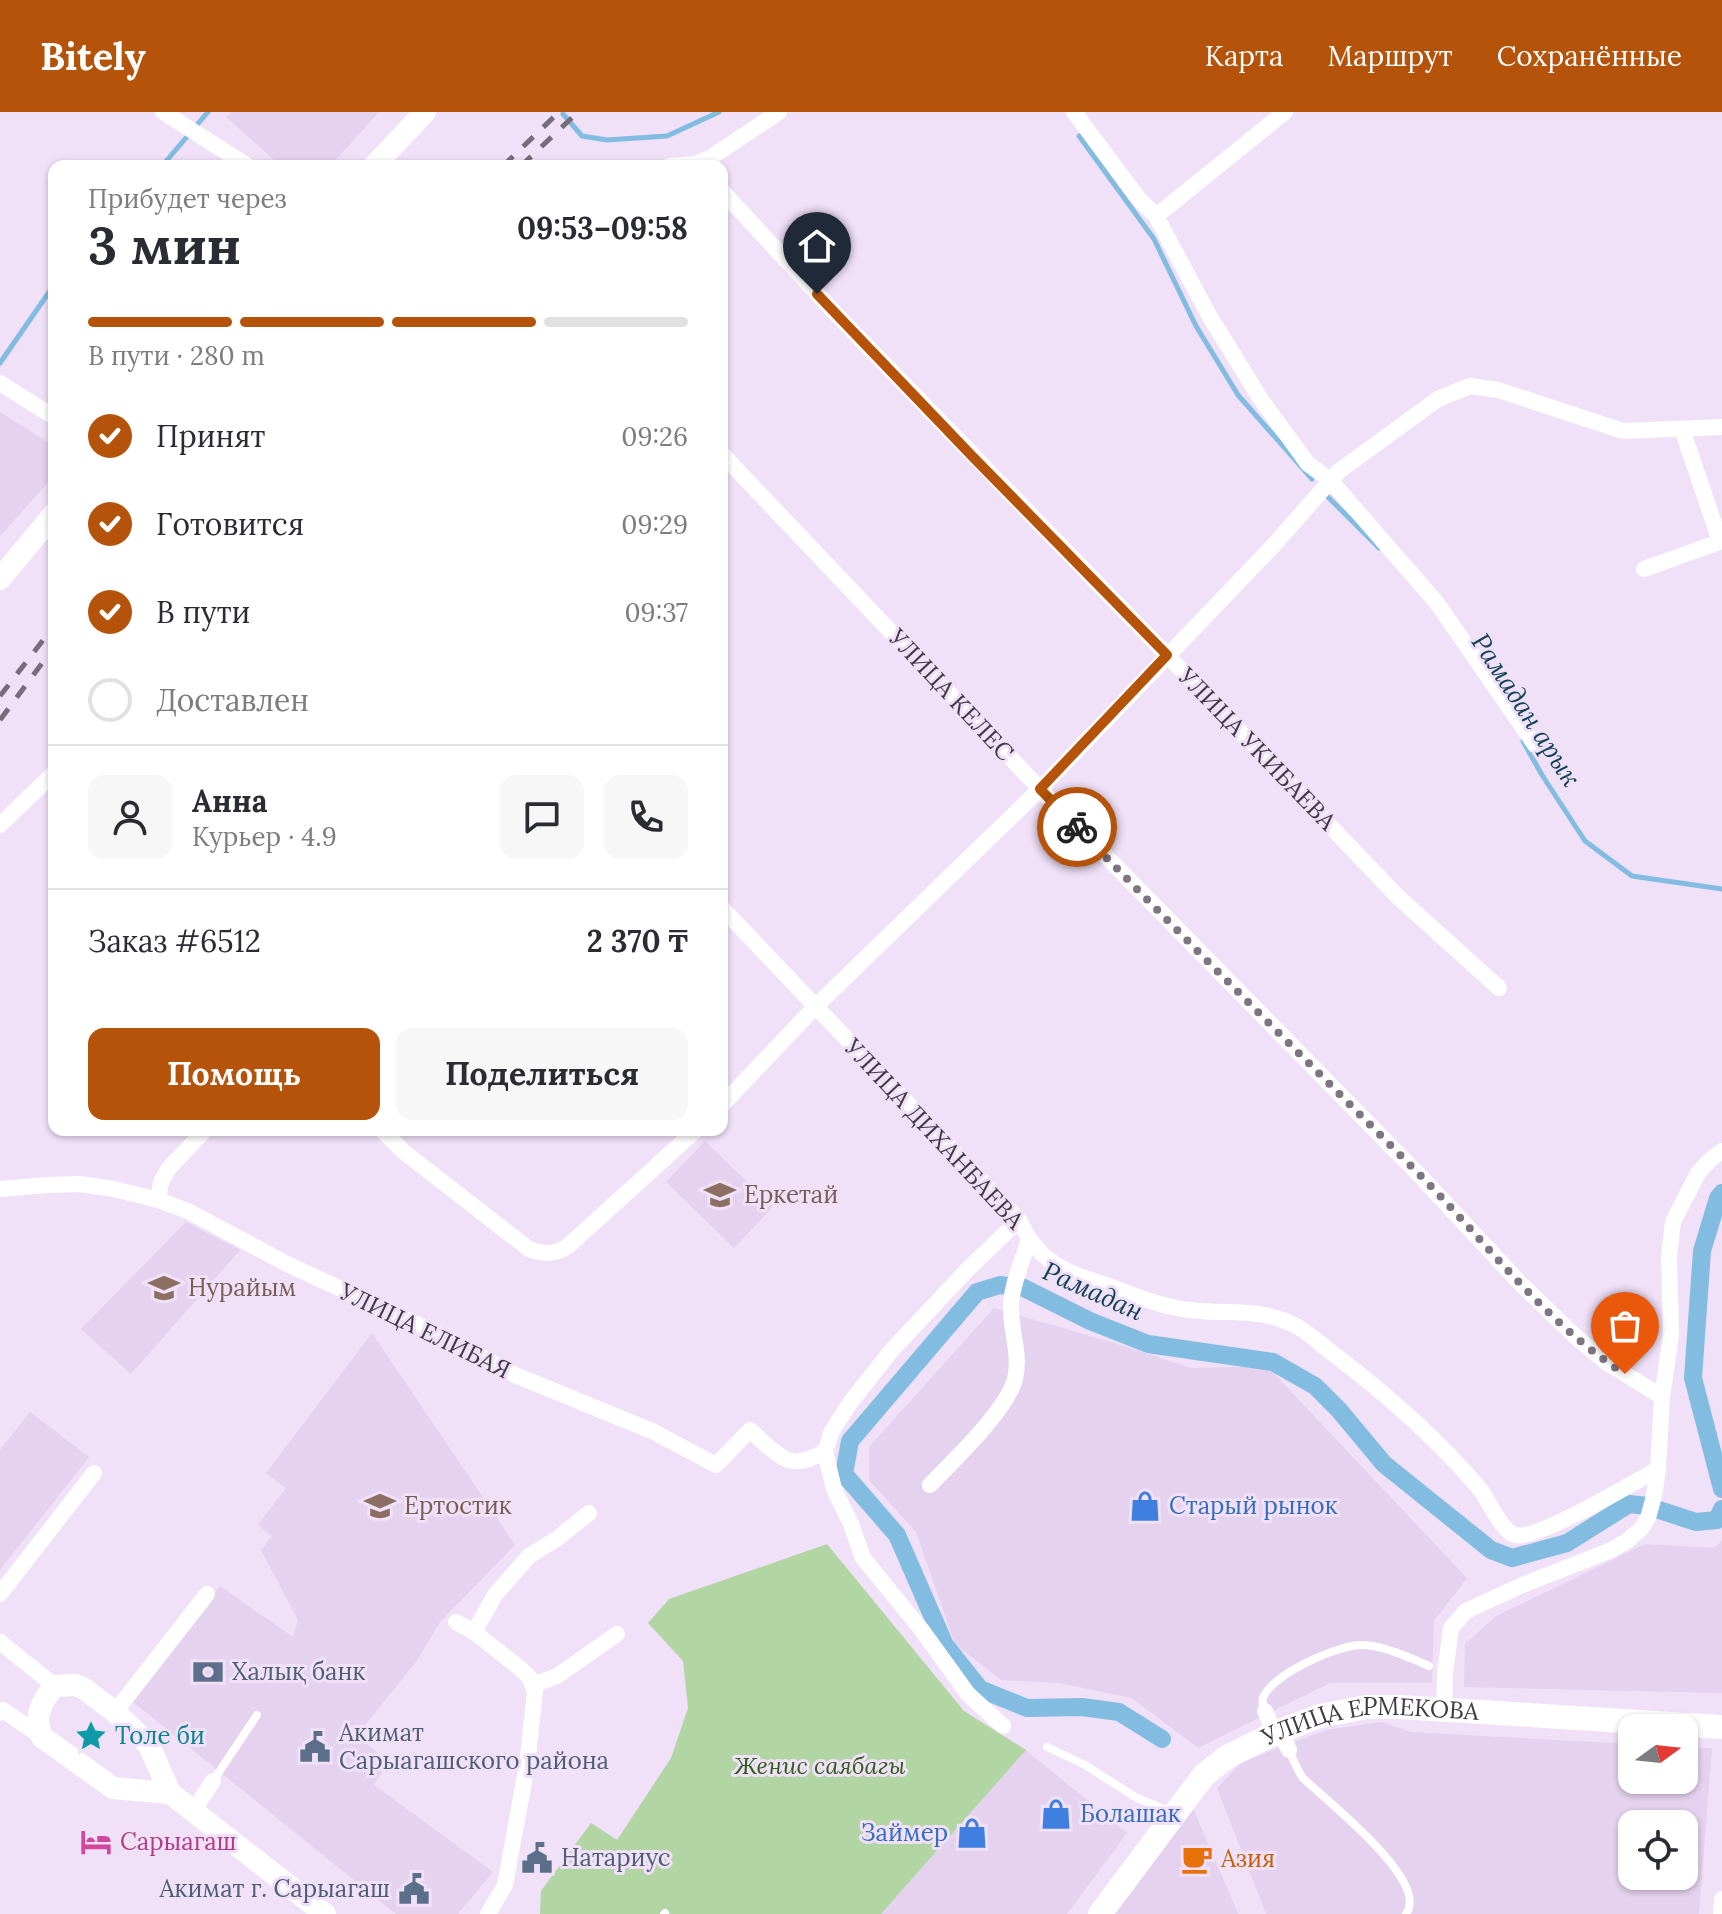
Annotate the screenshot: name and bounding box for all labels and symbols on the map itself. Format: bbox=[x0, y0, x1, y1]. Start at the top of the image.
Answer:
pin bbox=[783, 212, 851, 294]
street label: УЛИЦА КЕЛЕС bbox=[882, 621, 1021, 767]
water label: Рамадан арык bbox=[1465, 627, 1588, 793]
street label: УЛИЦА УКИБАЕВА bbox=[1171, 660, 1344, 837]
courier bbox=[1037, 787, 1117, 867]
street label: УЛИЦА ДИХАНБАЕВА bbox=[837, 1031, 1031, 1236]
school or university icon: Еркетай bbox=[703, 1178, 737, 1212]
place label: Еркетай bbox=[744, 1179, 838, 1210]
water label: Рамадан bbox=[1038, 1254, 1149, 1328]
school or university icon: Нурайым bbox=[147, 1271, 181, 1305]
place label: Нурайым bbox=[188, 1272, 296, 1303]
street label: УЛИЦА ЕЛИБАЯ bbox=[334, 1275, 516, 1385]
pin bbox=[1591, 1292, 1659, 1374]
school or university icon: Ертостик bbox=[363, 1489, 397, 1523]
shop icon: Старый рынок bbox=[1128, 1489, 1162, 1523]
place label: Ертостик bbox=[404, 1490, 512, 1521]
place label: Старый рынок bbox=[1169, 1490, 1338, 1521]
bank icon: Халық банк bbox=[191, 1655, 225, 1689]
place label: Халық банк bbox=[232, 1656, 365, 1687]
street label: УЛИЦА ЕРМЕКОВА bbox=[1255, 1691, 1481, 1753]
north arrow bbox=[1618, 1714, 1698, 1794]
place label: Акимат Сарыагашского района bbox=[338, 1717, 609, 1776]
place icon: Толе би bbox=[74, 1719, 108, 1753]
place label: Толе би bbox=[115, 1720, 205, 1751]
public building icon: Акимат Сарыагашского района bbox=[298, 1730, 332, 1764]
park label: Женис саябагы bbox=[734, 1750, 906, 1781]
shop icon: Болашак bbox=[1039, 1797, 1073, 1831]
place label: Болашак bbox=[1080, 1798, 1181, 1829]
shop icon: Займер bbox=[955, 1816, 989, 1850]
place label: Займер bbox=[861, 1817, 948, 1848]
hotel icon: Сарыагаш bbox=[79, 1825, 113, 1859]
place label: Сарыагаш bbox=[120, 1826, 237, 1857]
public building icon: Натариус bbox=[520, 1841, 554, 1875]
place label: Натариус bbox=[561, 1842, 671, 1873]
cafe icon: Азия bbox=[1180, 1842, 1214, 1876]
place label: Азия bbox=[1220, 1843, 1275, 1874]
public building icon: Акимат г. Сарыагаш bbox=[397, 1872, 431, 1906]
place label: Акимат г. Сарыагаш bbox=[159, 1873, 390, 1904]

